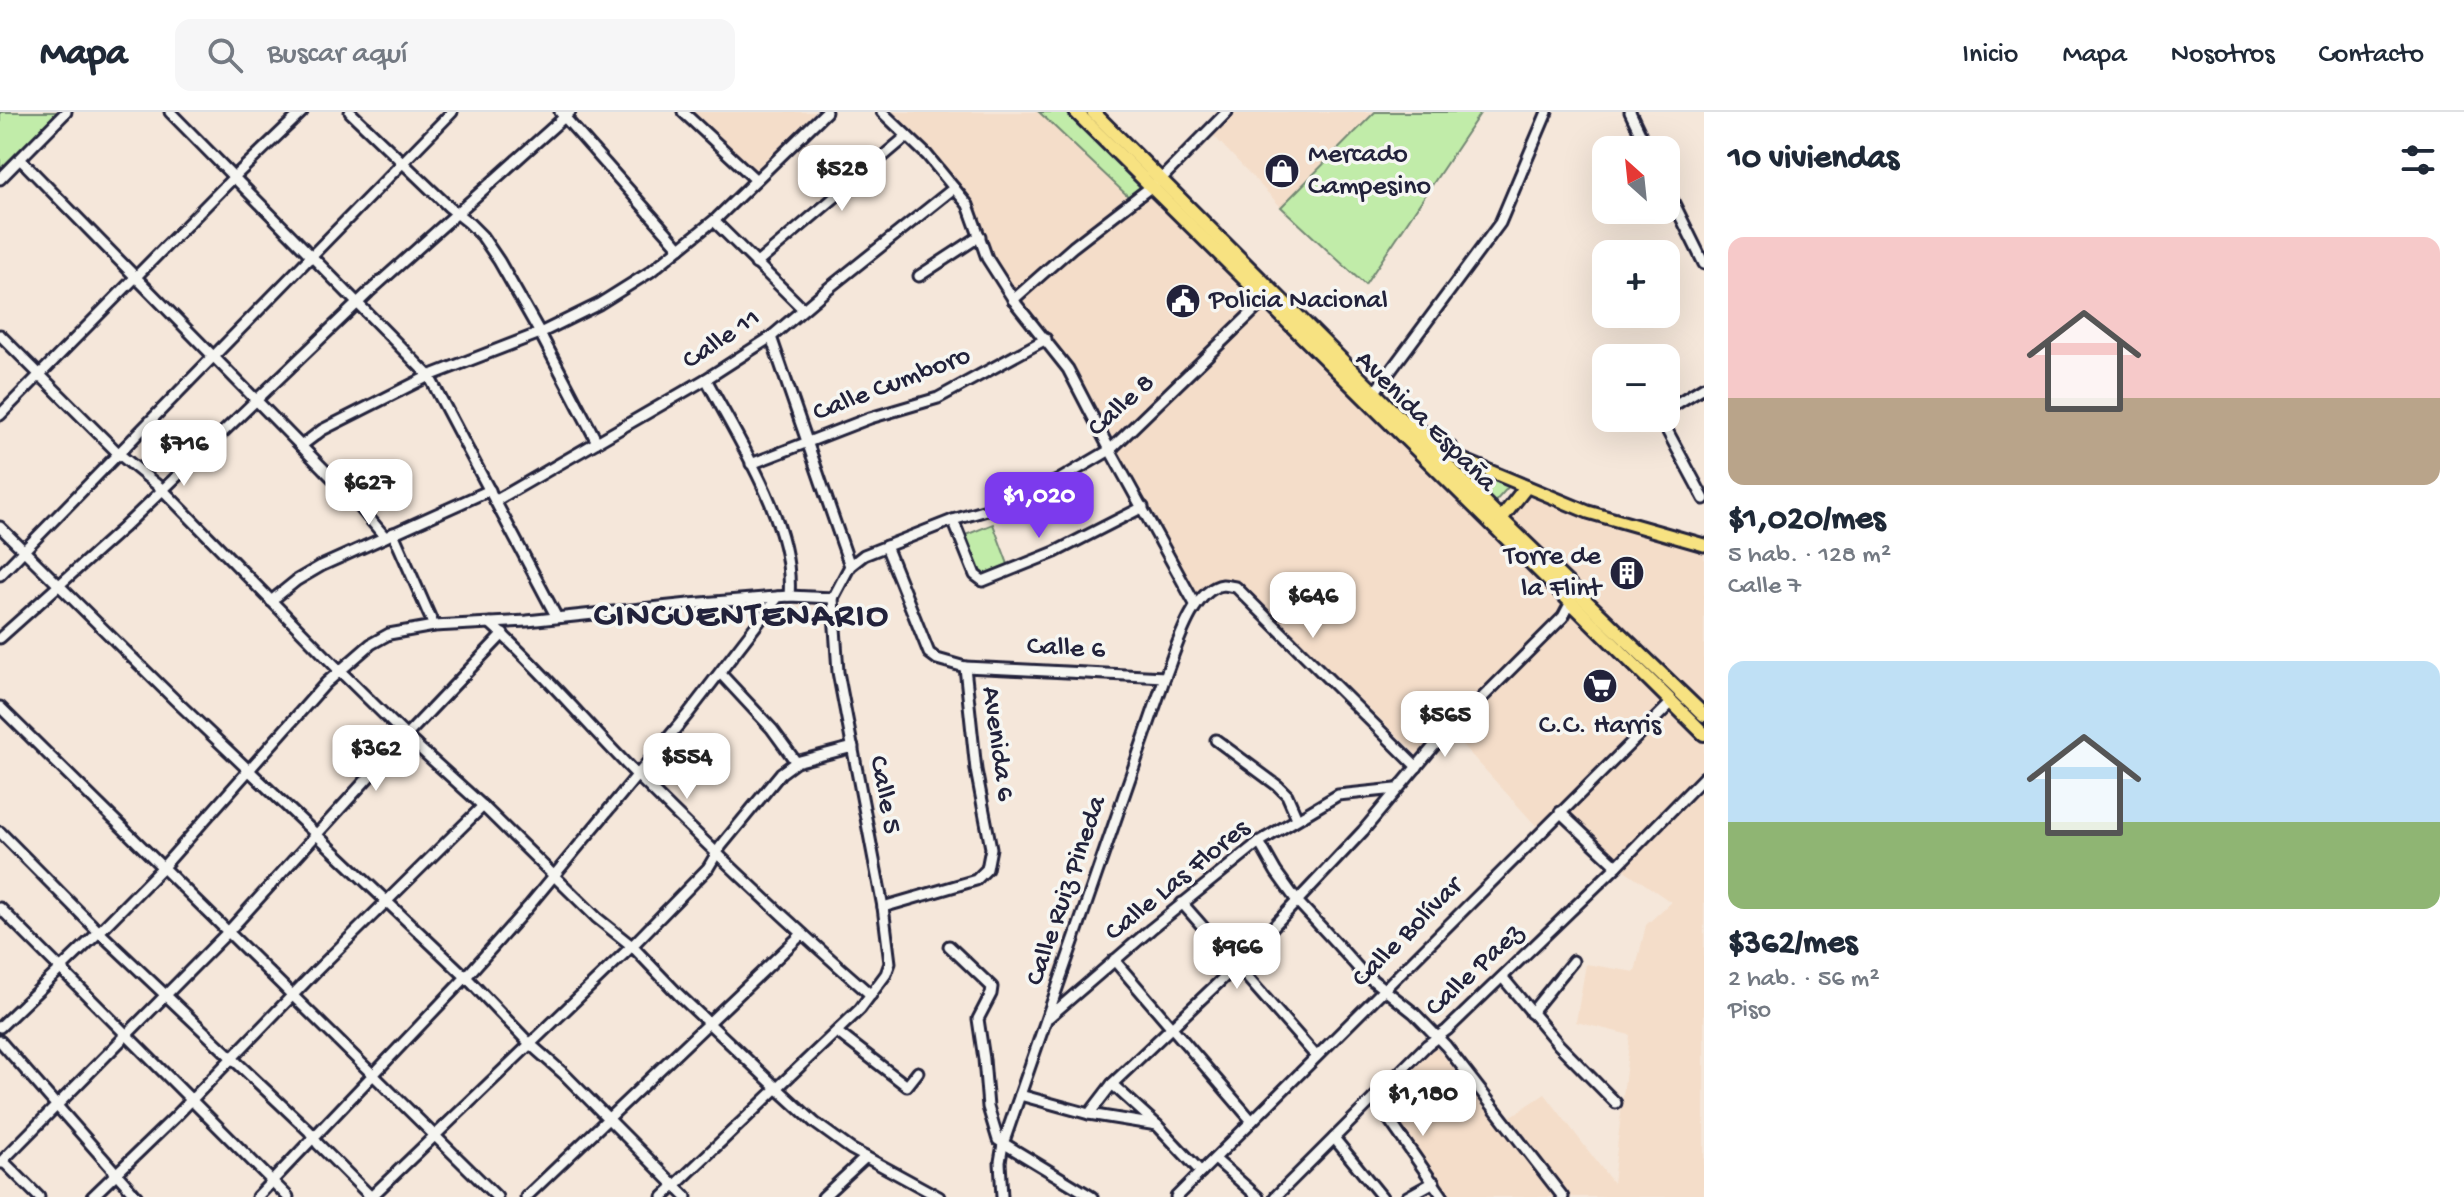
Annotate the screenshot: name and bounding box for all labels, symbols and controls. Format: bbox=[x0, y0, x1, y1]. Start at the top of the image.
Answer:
search box bbox=[175, 19, 735, 91]
text: Mapa bbox=[40, 33, 127, 77]
icon: search bbox=[203, 33, 247, 77]
text: Buscar aquí bbox=[267, 38, 407, 73]
text: Inicio bbox=[1962, 39, 2018, 72]
text: Mapa bbox=[2062, 39, 2127, 72]
text: Nosotros bbox=[2171, 39, 2275, 72]
text: Contacto bbox=[2319, 39, 2424, 72]
north arrow bbox=[1592, 136, 1680, 224]
map controls bbox=[1592, 136, 1680, 432]
icon: filters bbox=[2396, 138, 2440, 182]
place label: Mercado Campesino bbox=[1308, 139, 1431, 204]
text: 10 viviendas bbox=[1728, 140, 1899, 180]
pin: $528 bbox=[795, 145, 889, 213]
shop icon: Mercado Campesino bbox=[1263, 152, 1301, 190]
text: $528 bbox=[816, 155, 868, 186]
button: + bbox=[1592, 240, 1680, 328]
public building icon: Policia Nacional bbox=[1164, 282, 1202, 320]
place label: Policia Nacional bbox=[1208, 285, 1388, 318]
icon: home bbox=[2012, 289, 2156, 433]
street label: Calle 11 bbox=[677, 302, 767, 378]
street label: Calle Cumboro bbox=[809, 340, 975, 430]
street label: Avenida España bbox=[1347, 344, 1504, 501]
button: − bbox=[1592, 344, 1680, 432]
street label: Calle 8 bbox=[1081, 367, 1163, 445]
pin: $716 bbox=[137, 420, 231, 488]
text: $716 bbox=[160, 430, 208, 461]
pin: $627 bbox=[322, 459, 416, 527]
text: $627 bbox=[343, 469, 395, 500]
pin: $1,020 bbox=[974, 472, 1104, 540]
text: $1,020 bbox=[1003, 482, 1075, 513]
text: $1,020/mes bbox=[1728, 501, 1885, 541]
place label: Torre de la Flint bbox=[1502, 541, 1604, 606]
text: 5 hab. · 128 m² bbox=[1728, 541, 1891, 572]
building icon: Torre de la Flint bbox=[1608, 554, 1646, 592]
pin: $646 bbox=[1266, 572, 1360, 640]
text: Calle 7 bbox=[1728, 572, 1801, 603]
text: $646 bbox=[1288, 582, 1338, 613]
district label: CINCUENTENARIO bbox=[594, 596, 890, 639]
street label: Calle 6 bbox=[1026, 630, 1107, 668]
supermarket icon: C.C. Harris bbox=[1581, 667, 1619, 705]
street label: Avenida 6 bbox=[973, 685, 1021, 804]
pin: $565 bbox=[1398, 691, 1492, 759]
text: $565 bbox=[1419, 701, 1471, 732]
place label: C.C. Harris bbox=[1539, 710, 1662, 743]
icon: home bbox=[2012, 713, 2156, 857]
pin: $362 bbox=[329, 725, 423, 793]
pin: $554 bbox=[640, 733, 734, 801]
text: $362 bbox=[350, 735, 402, 766]
text: $554 bbox=[661, 743, 713, 774]
street label: Calle 5 bbox=[860, 753, 908, 837]
street label: Calle Ruiz Pineda bbox=[1019, 791, 1115, 990]
street label: Calle Las Flores bbox=[1099, 812, 1258, 949]
street label: Calle Bolívar bbox=[1346, 869, 1472, 995]
street label: Calle Paez bbox=[1419, 916, 1532, 1025]
pin: $966 bbox=[1190, 923, 1284, 991]
text: $362/mes bbox=[1728, 925, 1857, 965]
text: $966 bbox=[1211, 933, 1263, 964]
text: 2 hab. · 56 m² bbox=[1728, 965, 1879, 996]
text: Piso bbox=[1728, 996, 1771, 1027]
pin: $1,180 bbox=[1358, 1070, 1488, 1138]
text: $1,180 bbox=[1388, 1080, 1458, 1111]

